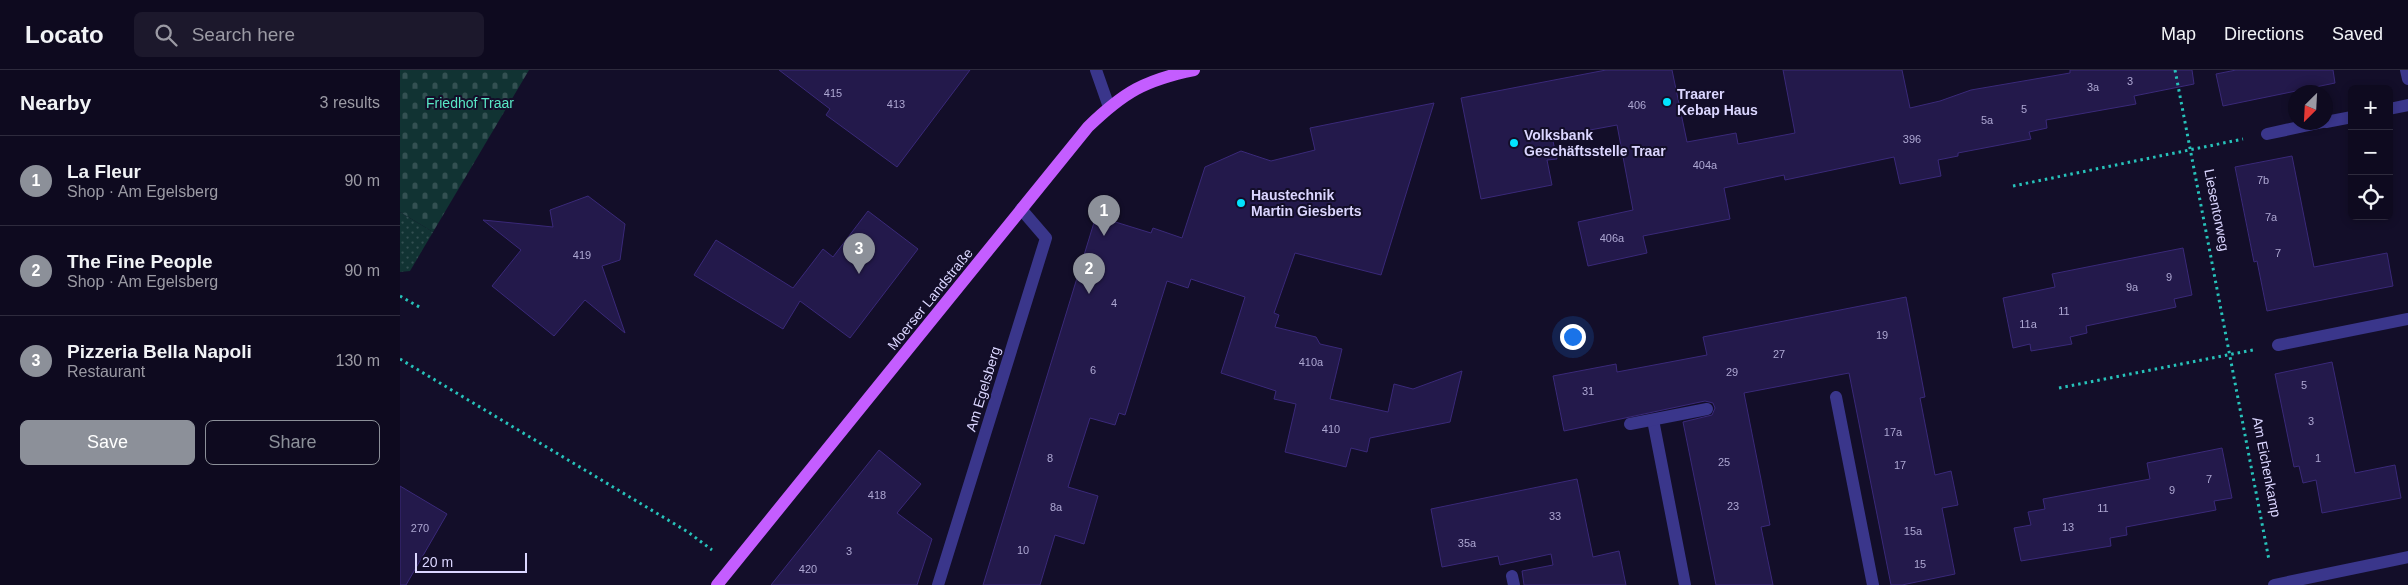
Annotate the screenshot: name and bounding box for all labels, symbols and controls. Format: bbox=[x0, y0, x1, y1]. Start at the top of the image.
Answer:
search box bbox=[134, 12, 484, 57]
text: Locato bbox=[25, 21, 104, 48]
icon: search bbox=[152, 21, 180, 49]
text: Search here bbox=[192, 24, 295, 45]
text: Map bbox=[2161, 24, 2196, 44]
text: Directions bbox=[2224, 24, 2304, 44]
text: Saved bbox=[2332, 24, 2383, 44]
house number: 3 bbox=[2127, 75, 2133, 87]
house number: 3a bbox=[2087, 81, 2100, 93]
north arrow bbox=[2288, 85, 2333, 130]
map controls bbox=[2348, 85, 2393, 220]
button: + bbox=[2348, 85, 2393, 130]
place label: Traarer Kebap Haus bbox=[1677, 86, 1758, 118]
house number: 415 bbox=[824, 87, 842, 99]
text: Nearby bbox=[20, 91, 91, 114]
text: 3 results bbox=[320, 94, 380, 111]
park label: Friedhof Traar bbox=[426, 95, 514, 111]
marker: Traarer Kebap Haus bbox=[1661, 96, 1673, 108]
house number: 413 bbox=[887, 98, 905, 110]
house number: 406 bbox=[1628, 99, 1646, 111]
house number: 5 bbox=[2021, 103, 2027, 115]
house number: 5a bbox=[1981, 114, 1994, 126]
place label: Volksbank Geschäftsstelle Traar bbox=[1524, 127, 1666, 159]
button: − bbox=[2348, 130, 2393, 175]
house number: 396 bbox=[1903, 133, 1921, 145]
marker: Volksbank Geschäftsstelle Traar bbox=[1508, 137, 1520, 149]
house number: 404a bbox=[1693, 159, 1718, 171]
text: La Fleur bbox=[67, 161, 141, 182]
street label: Liesentorweg bbox=[2201, 168, 2233, 252]
text: 1 bbox=[32, 172, 40, 189]
text: 90 m bbox=[344, 172, 380, 189]
house number: 7b bbox=[2257, 174, 2269, 186]
button: locate bbox=[2348, 175, 2393, 220]
text: Shop · Am Egelsberg bbox=[67, 183, 218, 200]
place label: Haustechnik Martin Giesberts bbox=[1251, 187, 1362, 219]
pin: 1 bbox=[1088, 195, 1120, 236]
marker: Haustechnik Martin Giesberts bbox=[1235, 197, 1247, 209]
house number: 7a bbox=[2265, 211, 2278, 223]
house number: 406a bbox=[1600, 232, 1625, 244]
pin: 3 bbox=[843, 233, 875, 274]
street label: Moerser Landstraße bbox=[884, 245, 976, 353]
house number: 7 bbox=[2275, 247, 2281, 259]
house number: 419 bbox=[573, 249, 591, 261]
text: The Fine People bbox=[67, 251, 213, 272]
pin: 2 bbox=[1073, 253, 1105, 294]
text: 2 bbox=[32, 262, 40, 279]
text: 90 m bbox=[344, 262, 380, 279]
house number: 9 bbox=[2166, 271, 2172, 283]
text: Shop · Am Egelsberg bbox=[67, 273, 218, 290]
house number: 9a bbox=[2126, 281, 2139, 293]
house number: 4 bbox=[1111, 297, 1117, 309]
house number: 11 bbox=[2058, 305, 2070, 317]
house number: 11a bbox=[2019, 318, 2038, 330]
your location bbox=[1560, 324, 1586, 350]
house number: 19 bbox=[1876, 329, 1888, 341]
text: Pizzeria Bella Napoli bbox=[67, 341, 252, 362]
street label: Am Egelsberg bbox=[962, 345, 1004, 433]
house number: 27 bbox=[1773, 348, 1785, 360]
text: 3 bbox=[32, 352, 40, 369]
text: 130 m bbox=[336, 352, 380, 369]
house number: 410a bbox=[1299, 356, 1324, 368]
text: Restaurant bbox=[67, 363, 145, 380]
house number: 6 bbox=[1090, 364, 1096, 376]
house number: 29 bbox=[1726, 366, 1738, 378]
house number: 5 bbox=[2301, 379, 2307, 391]
house number: 31 bbox=[1582, 385, 1594, 397]
street label: Am Eichenkamp bbox=[2249, 415, 2285, 519]
house number: 3 bbox=[2308, 415, 2314, 427]
button: Save bbox=[20, 420, 195, 465]
button: Share bbox=[205, 420, 380, 465]
house number: 410 bbox=[1322, 423, 1340, 435]
house number: 17a bbox=[1884, 426, 1903, 438]
house number: 8 bbox=[1047, 452, 1053, 464]
house number: 1 bbox=[2315, 452, 2321, 464]
house number: 25 bbox=[1718, 456, 1730, 468]
house number: 17 bbox=[1894, 459, 1906, 471]
house number: 7 bbox=[2206, 473, 2212, 485]
house number: 9 bbox=[2169, 484, 2175, 496]
house number: 418 bbox=[868, 489, 886, 501]
house number: 23 bbox=[1727, 500, 1739, 512]
house number: 8a bbox=[1050, 501, 1063, 513]
house number: 11 bbox=[2097, 502, 2109, 514]
house number: 33 bbox=[1549, 510, 1561, 522]
house number: 13 bbox=[2062, 521, 2074, 533]
house number: 270 bbox=[411, 522, 429, 534]
house number: 15a bbox=[1904, 525, 1923, 537]
house number: 35a bbox=[1458, 537, 1477, 549]
house number: 10 bbox=[1017, 544, 1029, 556]
house number: 3 bbox=[846, 545, 852, 557]
scale bar bbox=[415, 550, 528, 573]
text: 20 m bbox=[422, 554, 453, 570]
house number: 15 bbox=[1914, 558, 1926, 570]
house number: 420 bbox=[799, 563, 817, 575]

